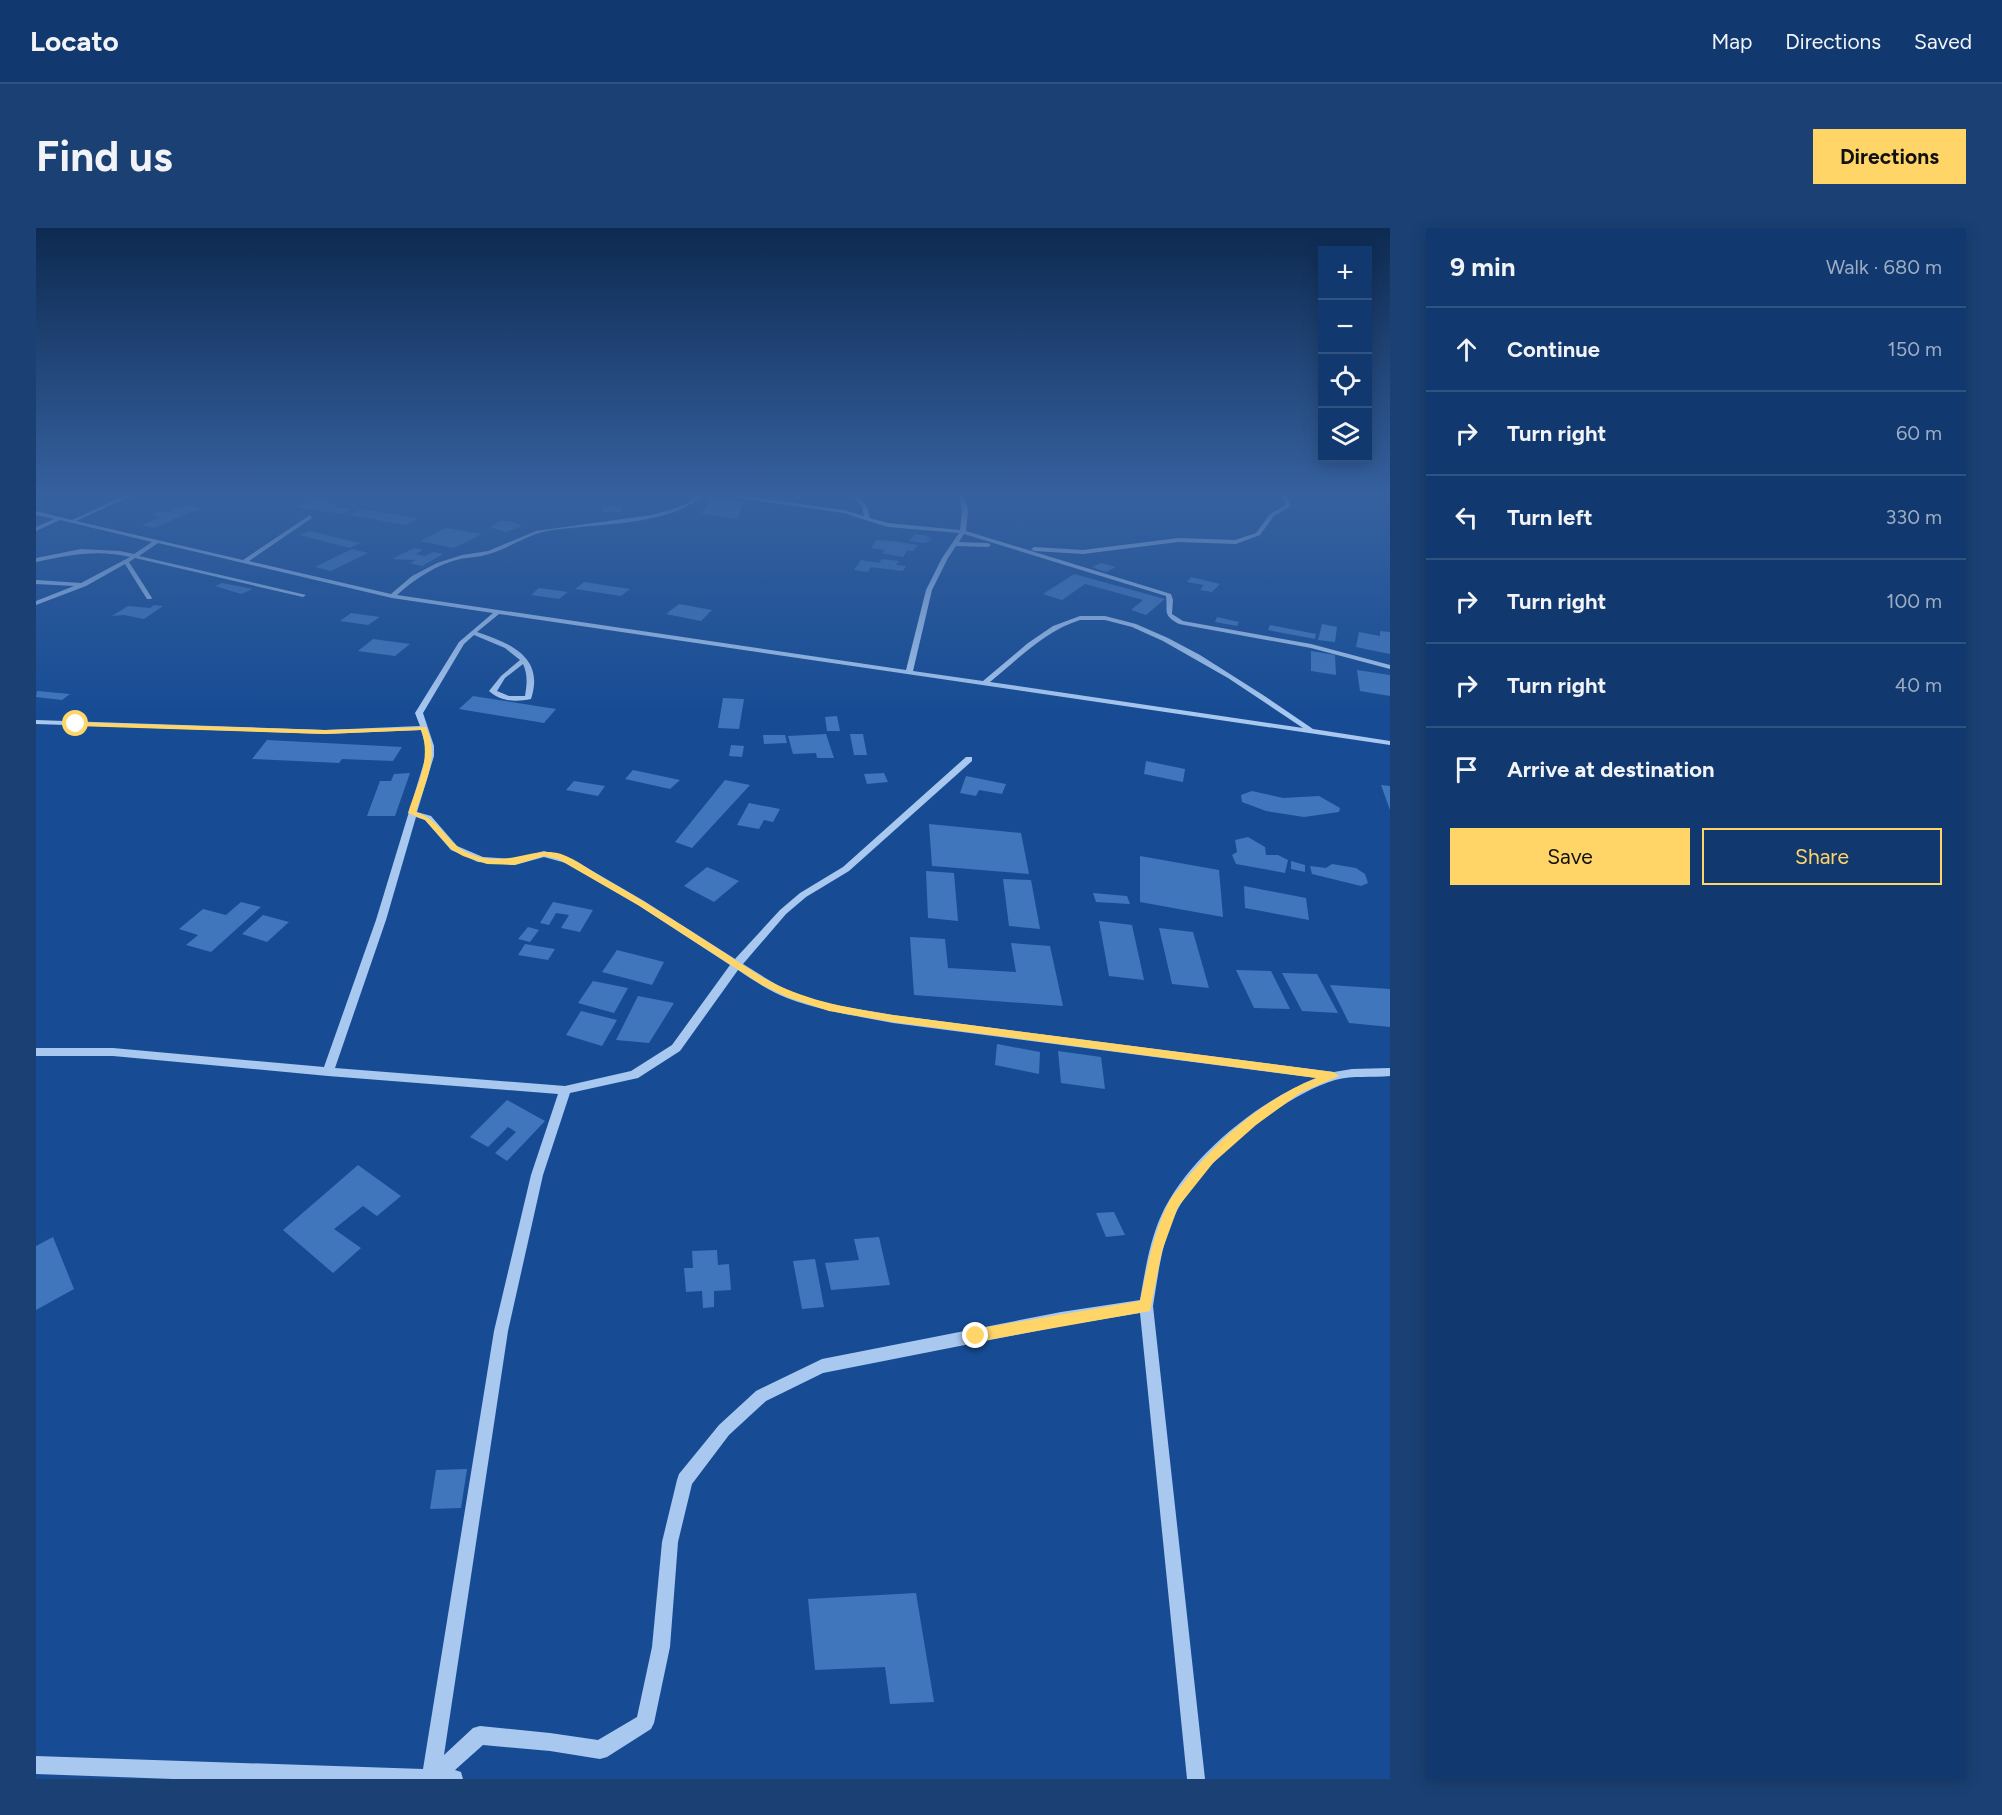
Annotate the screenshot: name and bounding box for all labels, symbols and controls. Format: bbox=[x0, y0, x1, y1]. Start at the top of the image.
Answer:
text: Locato bbox=[30, 24, 119, 58]
text: Map bbox=[1711, 29, 1752, 54]
text: Directions bbox=[1785, 29, 1881, 54]
text: Saved bbox=[1914, 29, 1972, 54]
button: Directions bbox=[1813, 129, 1966, 184]
text: Find us bbox=[36, 131, 173, 182]
map controls bbox=[1318, 246, 1372, 462]
button: + bbox=[1318, 246, 1372, 300]
text: 9 min bbox=[1450, 251, 1516, 283]
text: Walk · 680 m bbox=[1826, 255, 1942, 279]
button: − bbox=[1318, 300, 1372, 354]
icon: ahead bbox=[1450, 333, 1483, 366]
text: Continue bbox=[1507, 336, 1600, 363]
text: 150 m bbox=[1887, 337, 1942, 361]
button: locate bbox=[1318, 354, 1372, 408]
button: layers bbox=[1318, 408, 1372, 462]
icon: right bbox=[1450, 417, 1483, 450]
text: Turn right bbox=[1507, 420, 1606, 447]
text: 60 m bbox=[1896, 421, 1942, 445]
icon: left bbox=[1450, 501, 1483, 534]
text: Turn left bbox=[1507, 504, 1593, 531]
text: 330 m bbox=[1885, 505, 1942, 529]
icon: right bbox=[1450, 585, 1483, 618]
text: Turn right bbox=[1507, 588, 1606, 615]
text: 100 m bbox=[1886, 589, 1942, 613]
icon: right bbox=[1450, 669, 1483, 702]
text: Turn right bbox=[1507, 672, 1606, 699]
text: 40 m bbox=[1895, 673, 1942, 697]
route start bbox=[62, 710, 88, 736]
icon: arrive bbox=[1450, 753, 1483, 786]
text: Arrive at destination bbox=[1507, 756, 1715, 783]
button: Save bbox=[1450, 828, 1690, 885]
button: Share bbox=[1702, 828, 1942, 885]
route end bbox=[962, 1322, 988, 1348]

